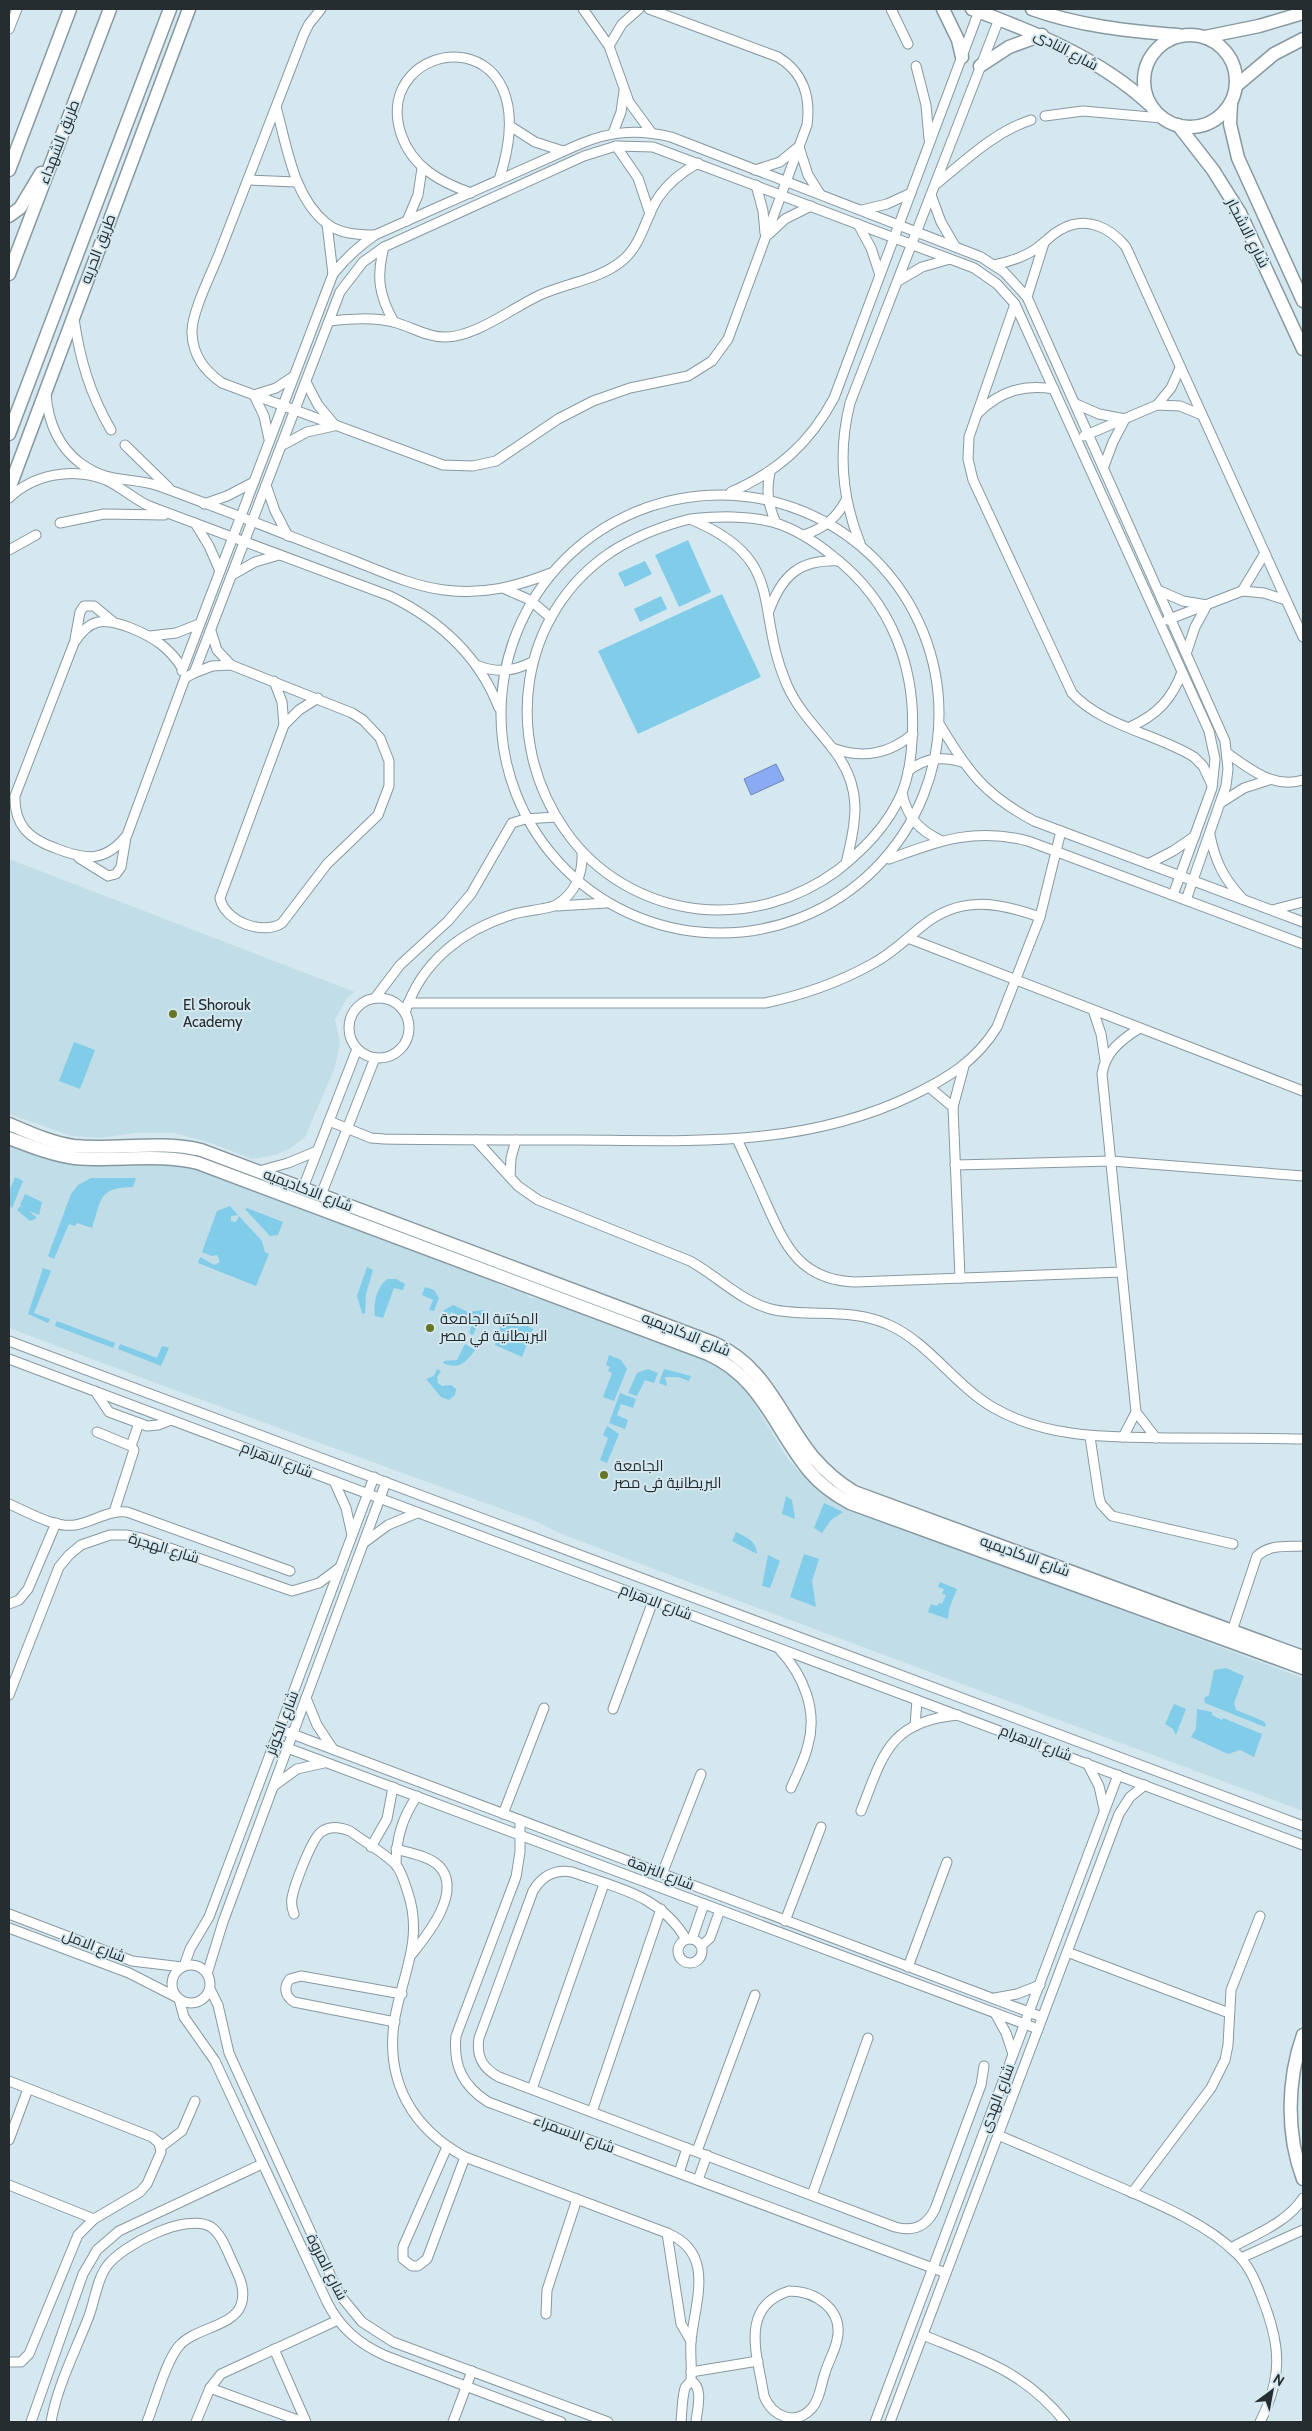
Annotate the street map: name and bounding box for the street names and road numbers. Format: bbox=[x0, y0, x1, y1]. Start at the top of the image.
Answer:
street label: شارع النادى bbox=[1030, 26, 1101, 76]
street label: طريق الشهداء bbox=[35, 97, 84, 187]
street label: شارع الاشجار bbox=[1221, 194, 1273, 272]
street label: طريق الحريه bbox=[76, 212, 120, 287]
street label: شارع الاكاديميه bbox=[260, 1165, 355, 1217]
street label: شارع الاكاديميه bbox=[638, 1308, 733, 1362]
street label: شارع الاهرام bbox=[238, 1438, 316, 1484]
street label: شارع الهجرة bbox=[126, 1529, 201, 1569]
street label: شارع الاكاديميه bbox=[977, 1531, 1072, 1582]
street label: شارع الاهرام bbox=[617, 1580, 695, 1626]
street label: شارع الكوثر bbox=[261, 1688, 304, 1759]
street label: شارع الاهرام bbox=[997, 1721, 1075, 1767]
street label: شارع النزهة bbox=[624, 1852, 697, 1896]
street label: شارع الامل bbox=[59, 1926, 128, 1968]
street label: شارع الهدى bbox=[976, 2061, 1020, 2136]
street label: شارع الاسمراء bbox=[530, 2111, 617, 2159]
street label: شارع المروة bbox=[301, 2231, 351, 2304]

